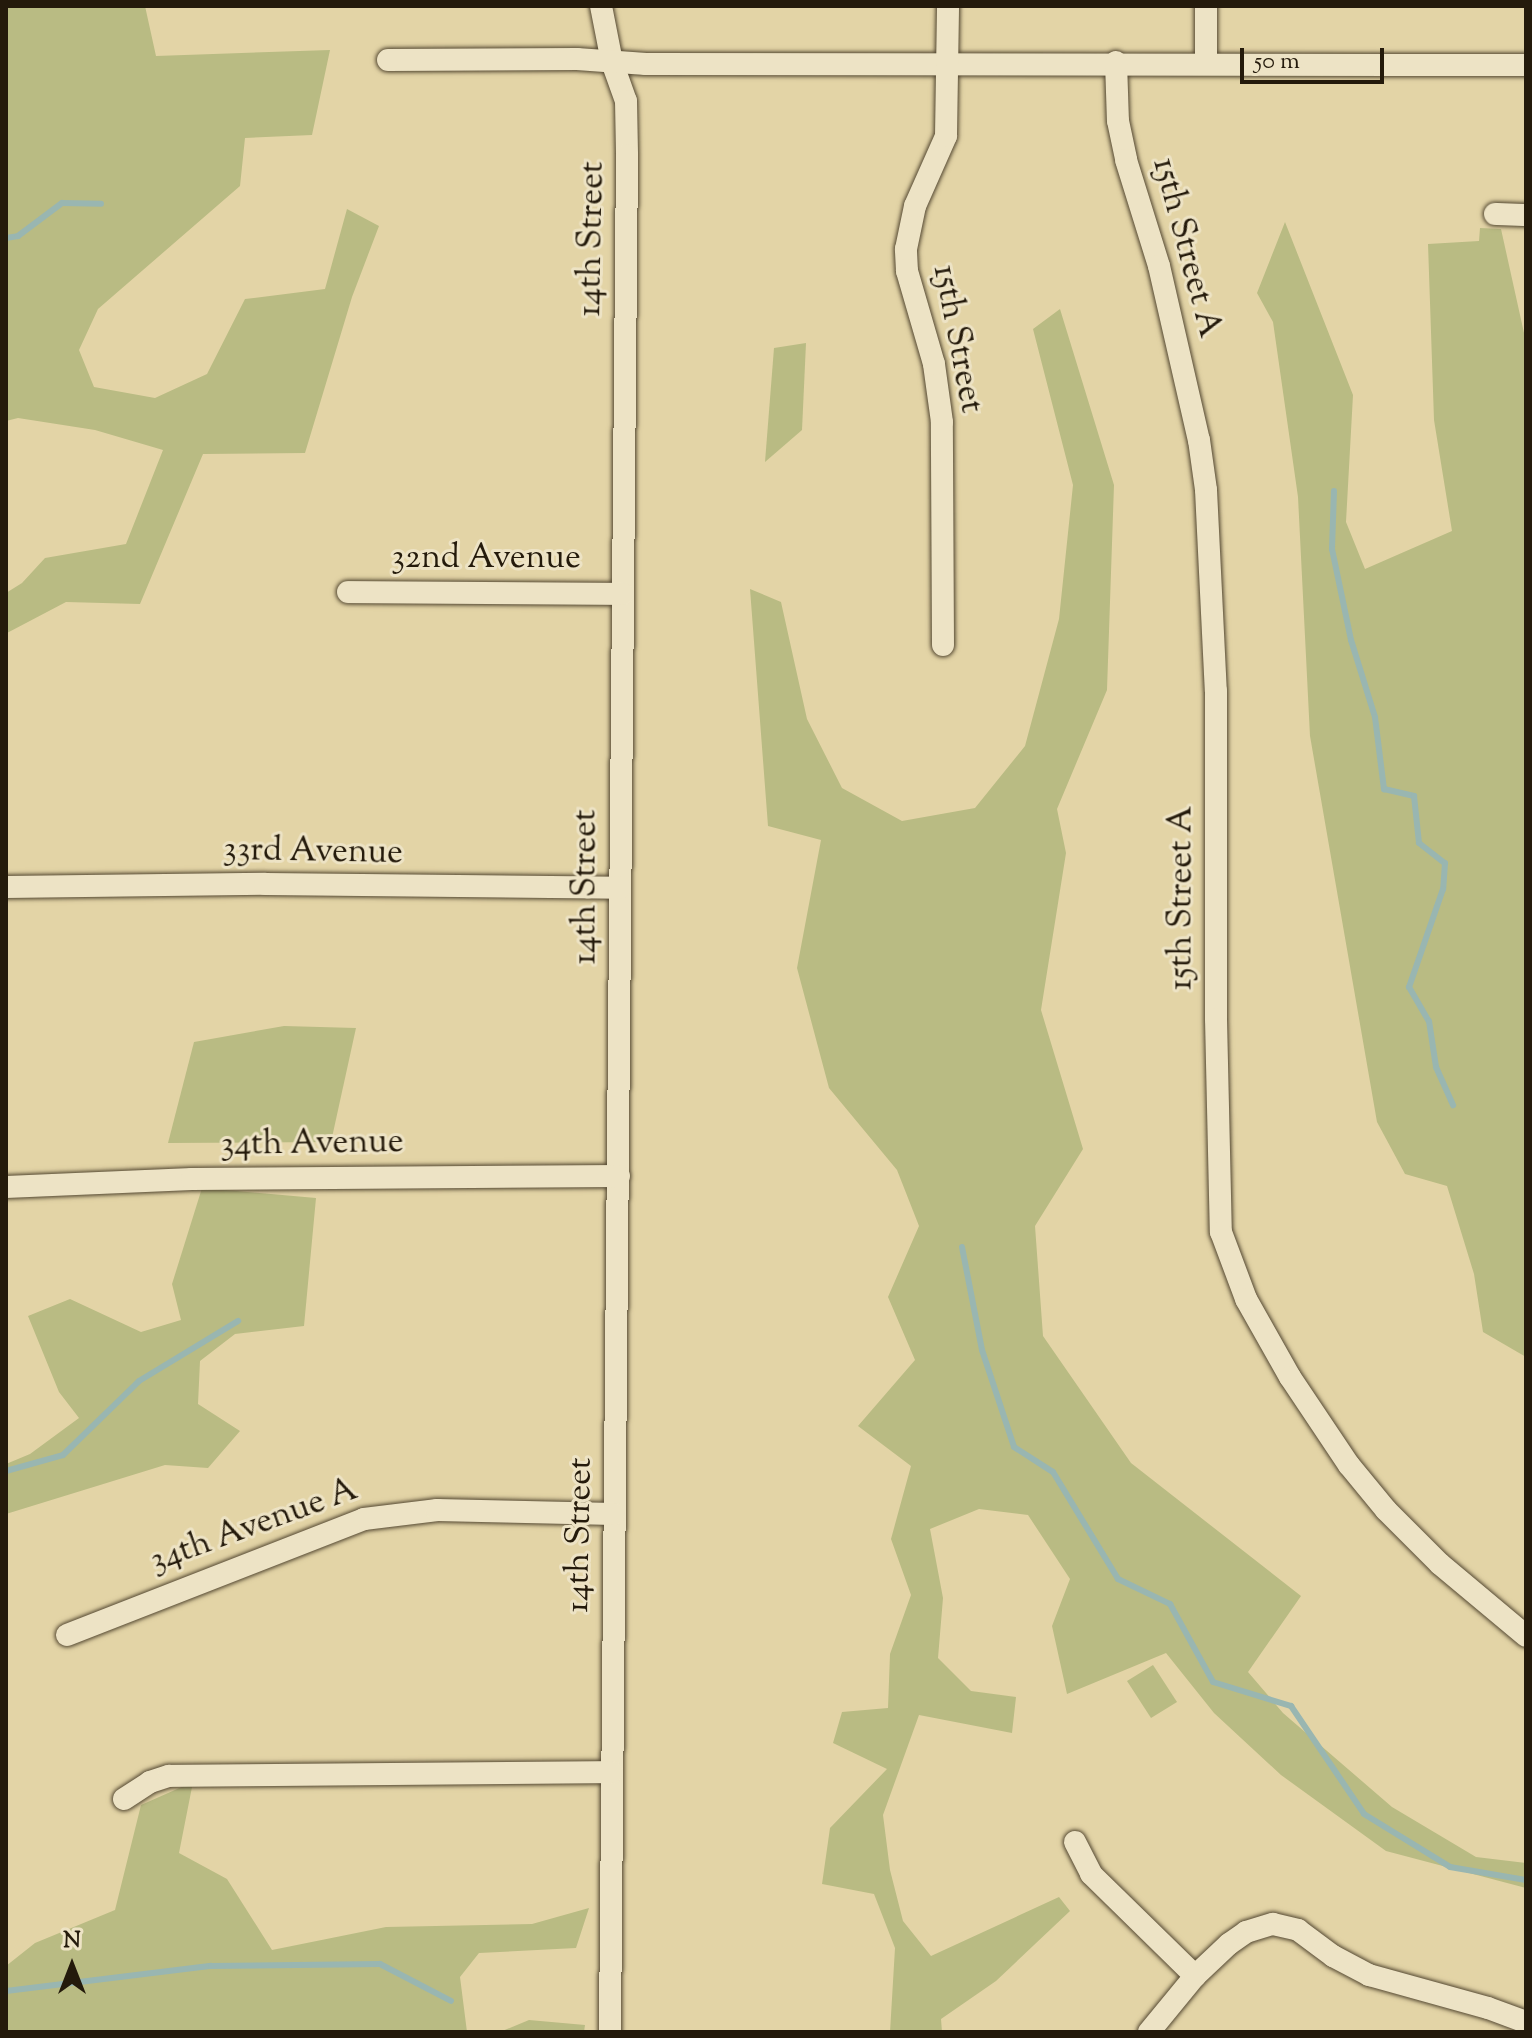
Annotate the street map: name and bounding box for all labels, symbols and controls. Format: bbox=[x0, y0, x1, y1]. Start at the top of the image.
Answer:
scale bar bbox=[1244, 32, 1388, 82]
text: 50 m bbox=[1254, 45, 1300, 79]
street label: 15th Street A bbox=[1142, 154, 1230, 342]
street label: 14th Street bbox=[570, 161, 614, 317]
street label: 15th Street bbox=[923, 262, 991, 416]
street label: 32nd Avenue bbox=[391, 539, 581, 579]
street label: 15th Street A bbox=[1162, 806, 1202, 990]
street label: 14th Street bbox=[566, 809, 606, 965]
street label: 33rd Avenue bbox=[223, 830, 403, 874]
street label: 34th Avenue bbox=[220, 1122, 404, 1166]
street label: 14th Street bbox=[558, 1457, 602, 1613]
street label: 34th Avenue A bbox=[145, 1470, 363, 1582]
north arrow bbox=[32, 1926, 112, 2006]
text: N bbox=[63, 1926, 81, 1958]

